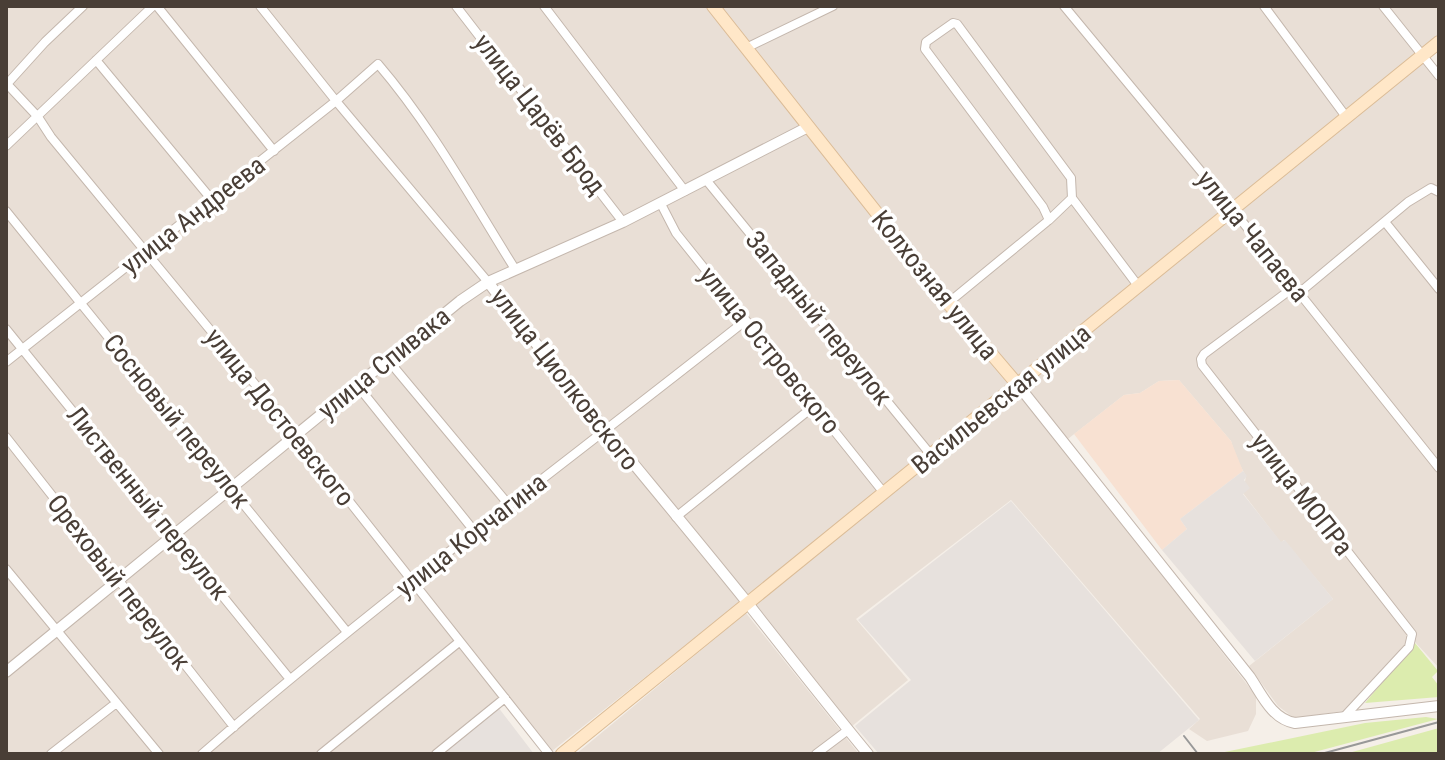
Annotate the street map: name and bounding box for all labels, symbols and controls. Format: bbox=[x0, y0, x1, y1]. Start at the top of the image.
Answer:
street label: улица Царёв Брод bbox=[468, 28, 612, 200]
street label: улица Андреева bbox=[115, 150, 271, 280]
street label: улица Чапаева bbox=[1191, 164, 1315, 308]
street label: Колхозная улица bbox=[866, 204, 1004, 366]
street label: Западный переулок bbox=[740, 225, 899, 411]
street label: улица Островского bbox=[693, 260, 847, 440]
street label: улица Циолковского bbox=[485, 282, 645, 476]
street label: улица Спивака bbox=[312, 301, 456, 425]
street label: Васильевская улица bbox=[906, 318, 1096, 480]
street label: улица Достоевского bbox=[199, 322, 361, 512]
street label: Сосновый переулок bbox=[98, 328, 257, 515]
street label: Лиственный переулок bbox=[61, 400, 236, 606]
street label: улица МОПРа bbox=[1245, 427, 1359, 561]
street label: улица Корчагина bbox=[390, 467, 552, 603]
street label: Ореховый переулок bbox=[41, 488, 197, 676]

